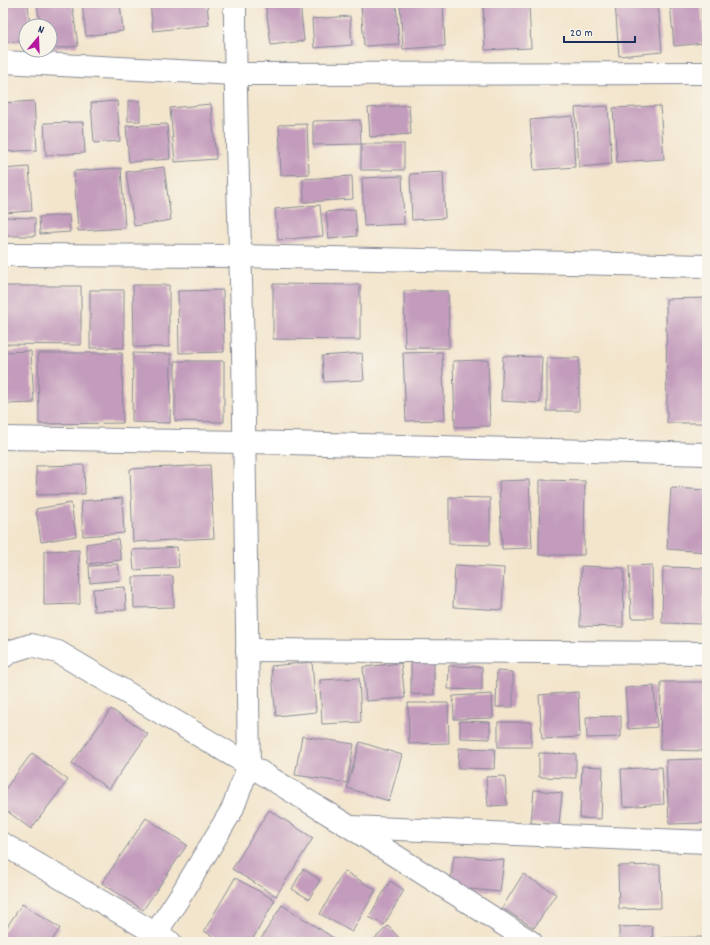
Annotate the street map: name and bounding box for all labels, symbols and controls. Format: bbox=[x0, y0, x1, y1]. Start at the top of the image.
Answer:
north arrow bbox=[18, 18, 58, 58]
scale bar bbox=[564, 18, 635, 44]
text: N bbox=[35, 22, 46, 39]
text: 20 m bbox=[570, 25, 593, 42]

